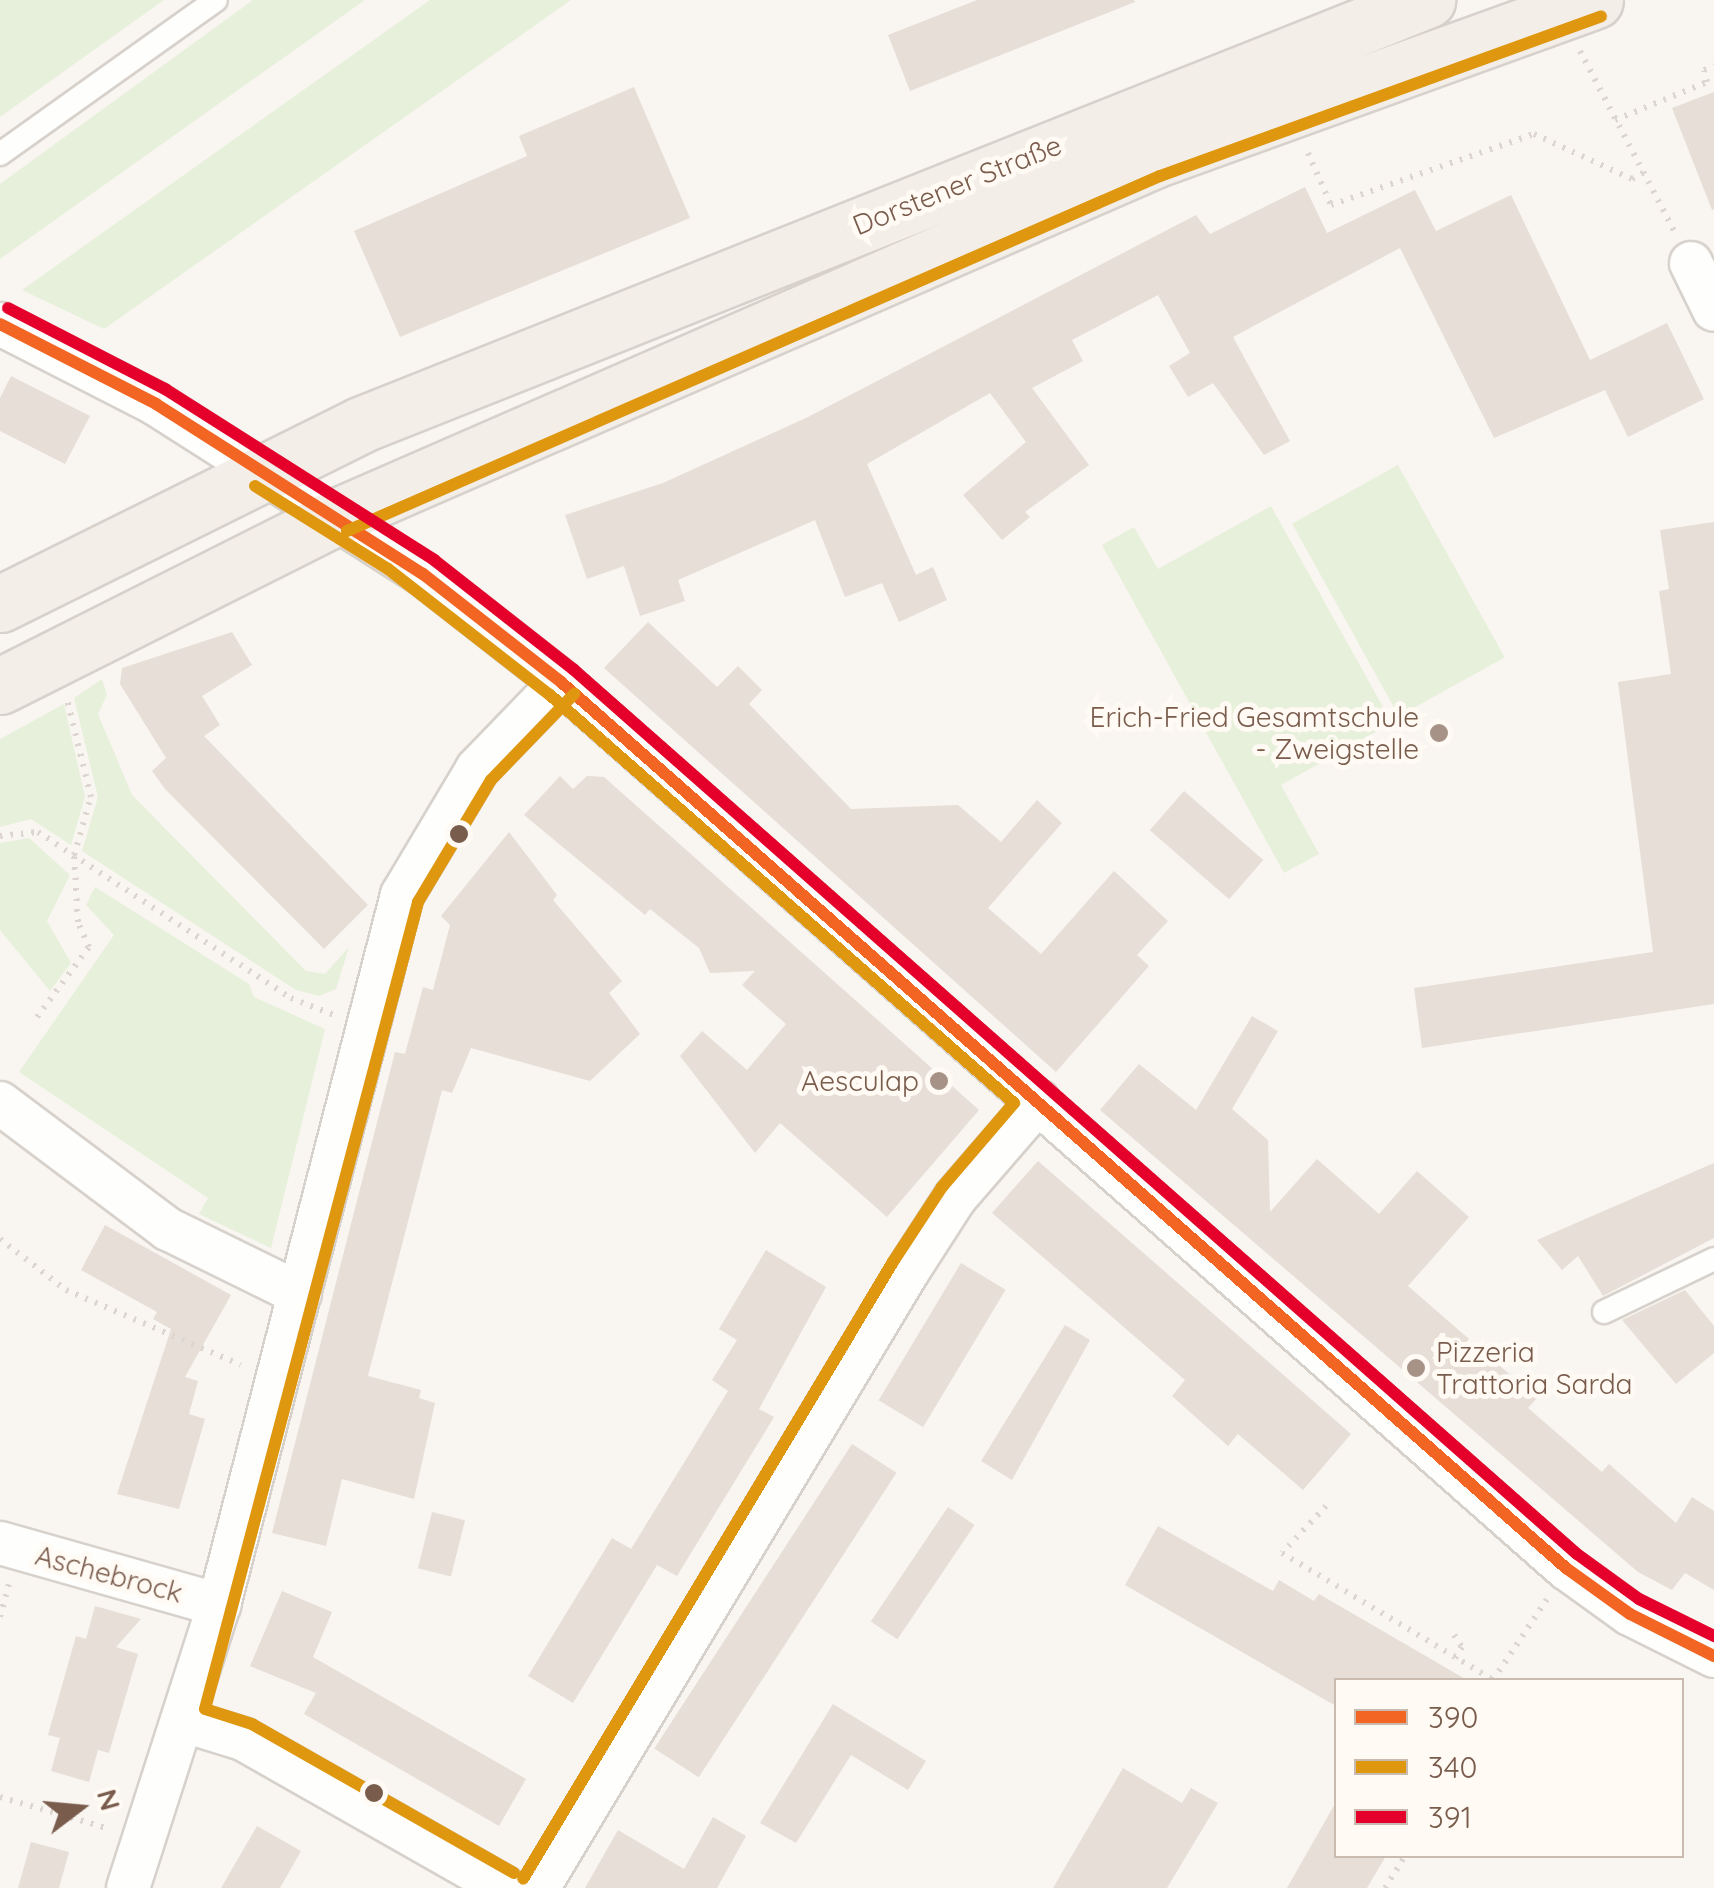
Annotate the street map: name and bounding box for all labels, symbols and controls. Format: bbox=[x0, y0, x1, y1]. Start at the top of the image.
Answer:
street label: Dorstener Straße bbox=[848, 128, 1066, 242]
place label: Erich-Fried Gesamtschule - Zweigstelle bbox=[1090, 700, 1419, 766]
marker: Erich-Fried Gesamtschule - Zweigstelle bbox=[1428, 722, 1450, 744]
unlabelled marker bbox=[449, 824, 469, 844]
place label: Aesculap bbox=[801, 1064, 919, 1098]
marker: Aesculap bbox=[928, 1070, 950, 1092]
place label: Pizzeria Trattoria Sarda bbox=[1436, 1335, 1633, 1401]
marker: Pizzeria Trattoria Sarda bbox=[1405, 1357, 1427, 1379]
street label: Aschebrock bbox=[32, 1538, 186, 1610]
legend bbox=[1334, 1678, 1684, 1858]
text: 390 bbox=[1428, 1698, 1478, 1736]
text: 340 bbox=[1428, 1748, 1477, 1786]
north arrow bbox=[30, 1758, 130, 1858]
unlabelled marker bbox=[364, 1783, 384, 1803]
text: N bbox=[90, 1785, 129, 1814]
text: 391 bbox=[1428, 1798, 1472, 1836]

